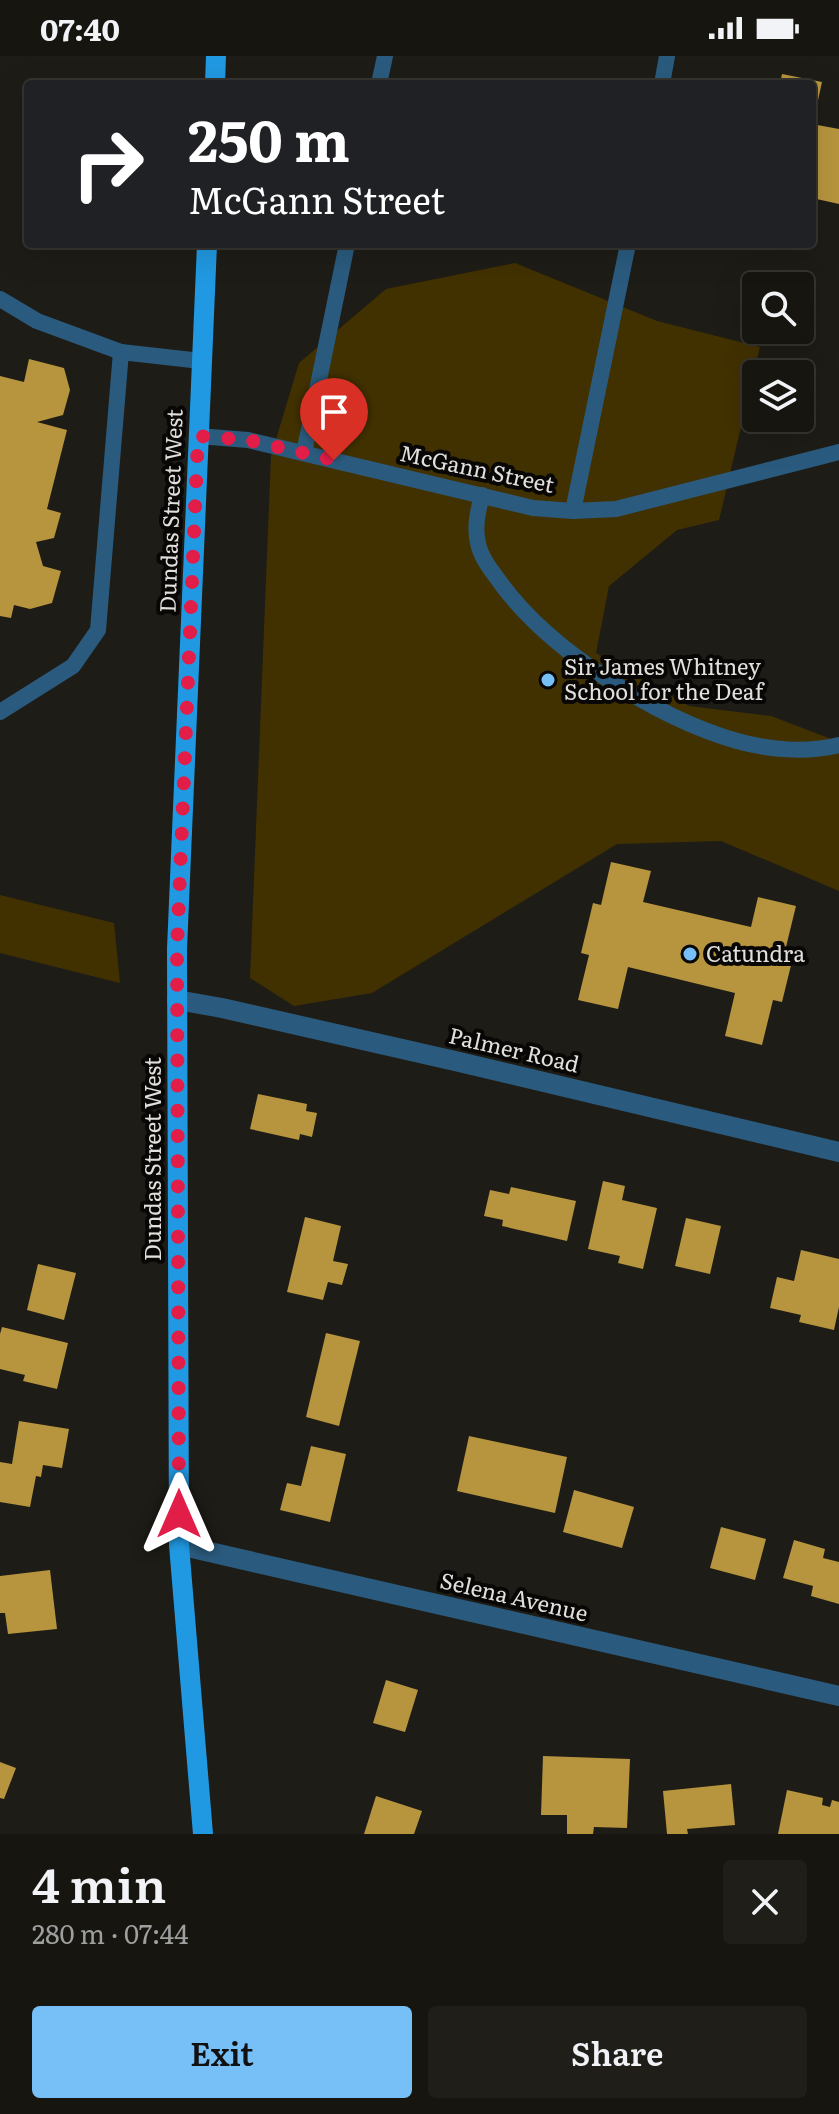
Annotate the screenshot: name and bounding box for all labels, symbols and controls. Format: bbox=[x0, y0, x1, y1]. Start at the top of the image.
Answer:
text: 07:40 bbox=[40, 6, 120, 50]
text: 250 m bbox=[188, 96, 350, 179]
icon: right bbox=[56, 112, 160, 216]
text: McGann Street bbox=[188, 172, 445, 225]
map controls bbox=[742, 272, 814, 432]
button: search bbox=[742, 272, 814, 344]
button: layers bbox=[742, 360, 814, 432]
pin bbox=[300, 378, 368, 460]
icon: arrive bbox=[312, 390, 356, 434]
street label: Dundas Street West bbox=[149, 408, 190, 613]
street label: McGann Street bbox=[397, 435, 558, 500]
place label: Sir James Whitney School for the Deaf bbox=[564, 649, 765, 707]
marker: Sir James Whitney School for the Deaf bbox=[539, 671, 557, 689]
place label: Catundra bbox=[706, 936, 805, 969]
marker: Catundra bbox=[681, 945, 699, 963]
street label: Palmer Road bbox=[446, 1018, 583, 1080]
street label: Dundas Street West bbox=[135, 1057, 168, 1261]
position arrow bbox=[137, 1472, 221, 1556]
street label: Selena Avenue bbox=[437, 1563, 591, 1629]
text: 4 min bbox=[32, 1847, 166, 1918]
button: close bbox=[723, 1860, 807, 1944]
text: 280 m · 07:44 bbox=[32, 1913, 189, 1952]
button: Exit bbox=[32, 2006, 412, 2098]
button: Share bbox=[428, 2006, 807, 2098]

